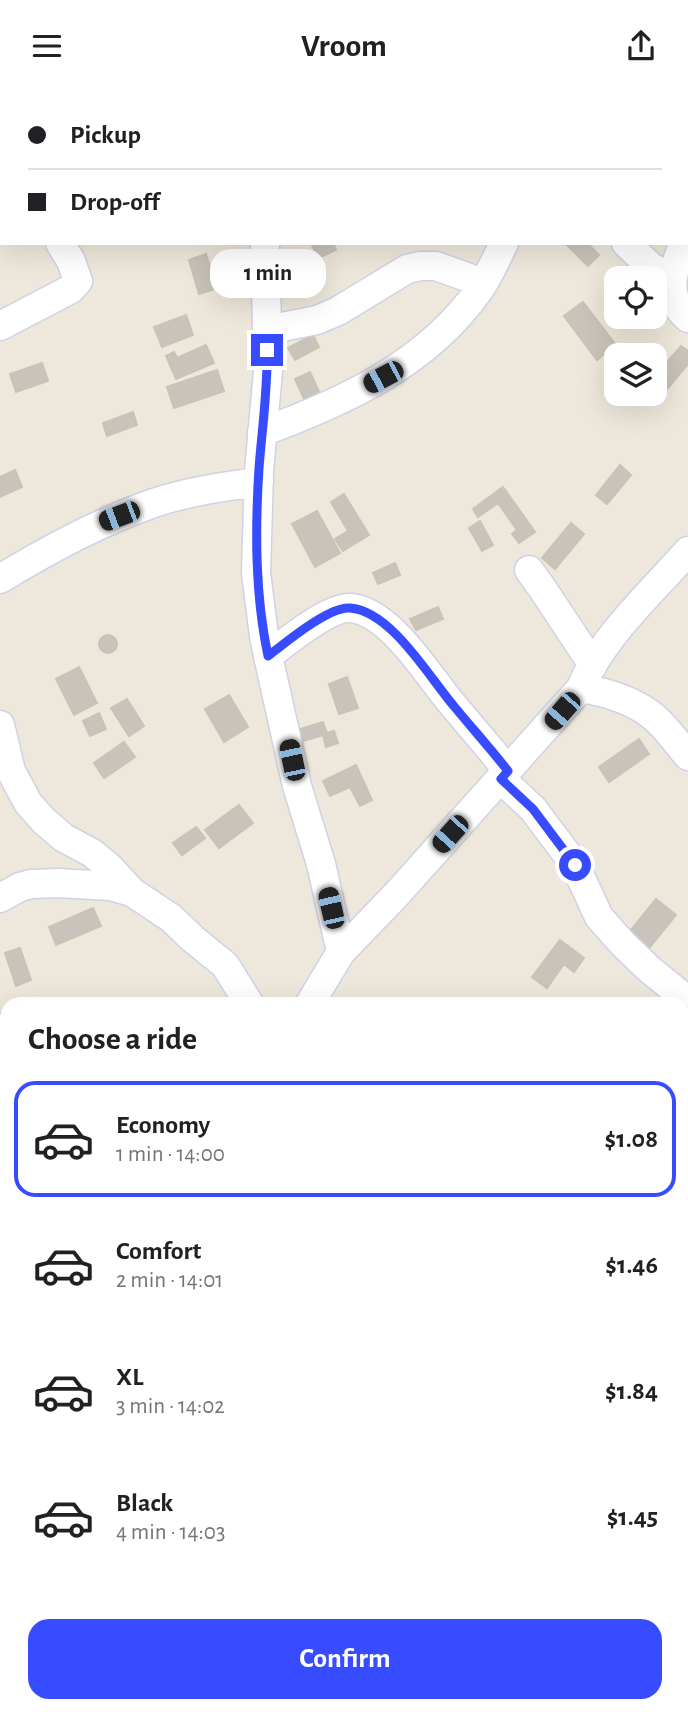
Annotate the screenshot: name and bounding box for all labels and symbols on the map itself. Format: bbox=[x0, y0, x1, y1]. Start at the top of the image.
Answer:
callout: 1 min bbox=[209, 249, 325, 297]
route end bbox=[251, 334, 283, 366]
car bbox=[360, 358, 407, 396]
car bbox=[96, 499, 143, 533]
car bbox=[541, 688, 584, 734]
car bbox=[278, 737, 307, 783]
car bbox=[429, 811, 472, 857]
route start bbox=[559, 849, 591, 881]
car bbox=[317, 885, 346, 931]

